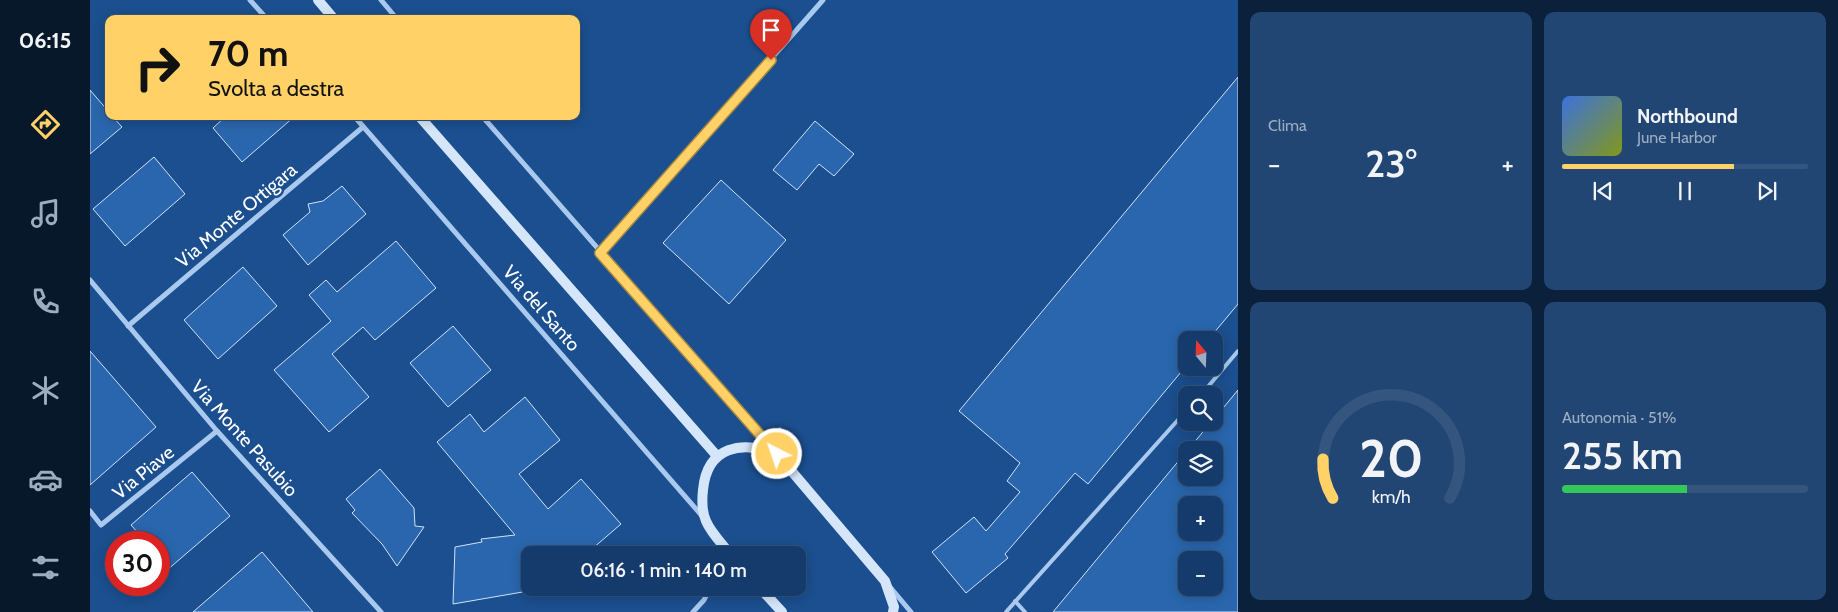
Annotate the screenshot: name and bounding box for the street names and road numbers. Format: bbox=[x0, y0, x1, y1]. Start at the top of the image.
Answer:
street label: Via Monte Ortigara bbox=[171, 158, 301, 273]
street label: Via del Santo bbox=[498, 261, 585, 356]
street label: Via Monte Pasubio bbox=[186, 375, 303, 501]
street label: Via Piave bbox=[108, 441, 179, 504]

